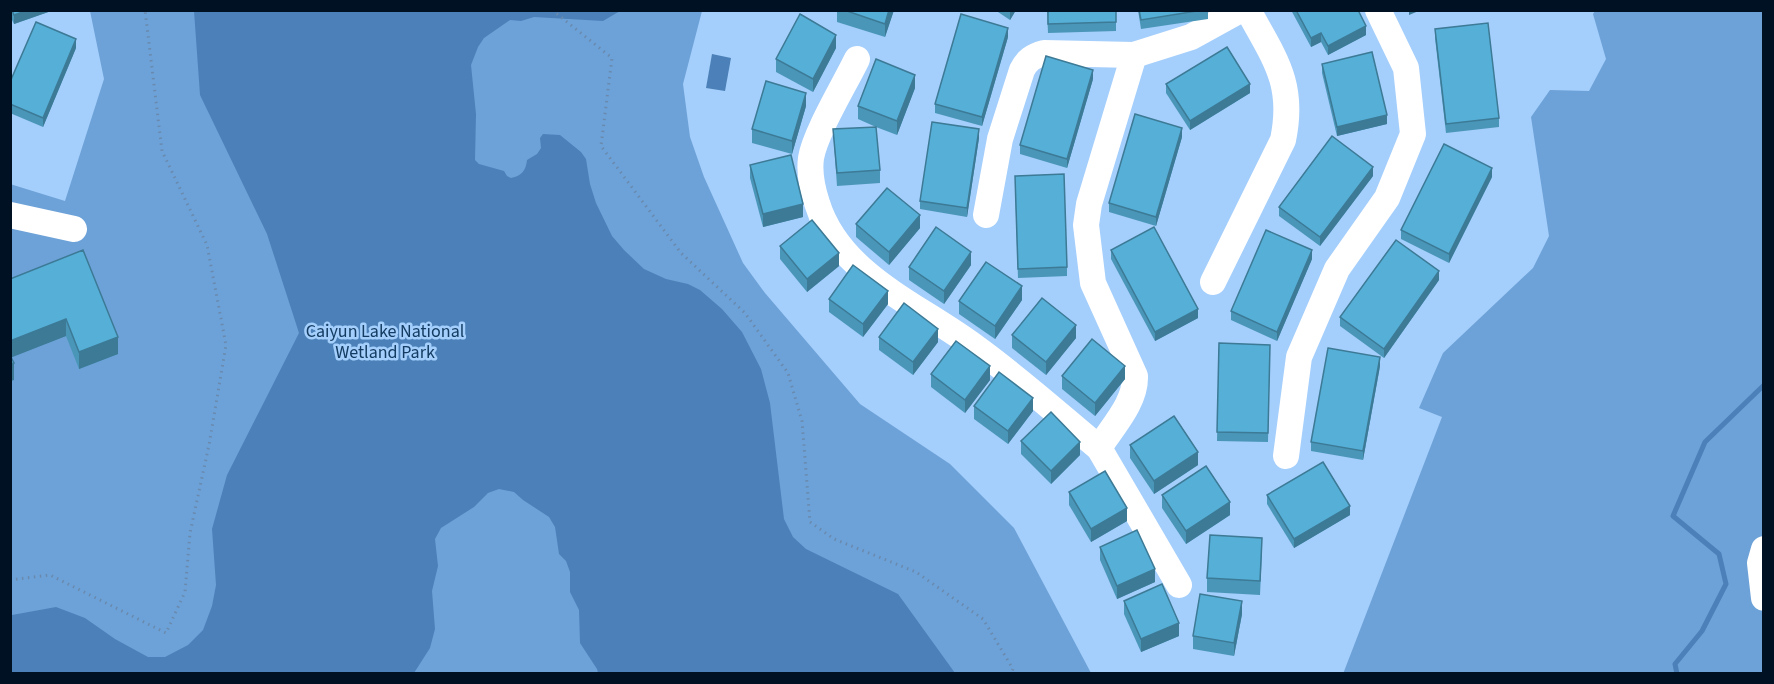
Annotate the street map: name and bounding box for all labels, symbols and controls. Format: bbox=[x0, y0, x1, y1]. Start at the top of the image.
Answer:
park label: Caiyun Lake National Wetland Park bbox=[306, 319, 464, 365]

